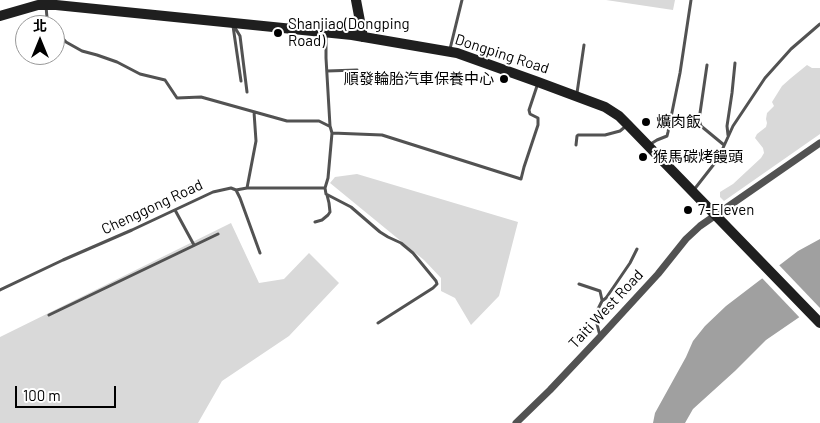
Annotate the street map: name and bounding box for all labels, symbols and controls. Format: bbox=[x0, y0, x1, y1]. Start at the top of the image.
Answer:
north arrow bbox=[15, 15, 65, 65]
place label: Shanjiao(Dongping Road) bbox=[288, 15, 410, 50]
text: 北 bbox=[33, 17, 47, 34]
marker: Shanjiao(Dongping Road) bbox=[272, 27, 284, 39]
street label: Dongping Road bbox=[453, 30, 551, 78]
place label: 順發輪胎汽車保養中心 bbox=[344, 70, 494, 88]
marker: 順發輪胎汽車保養中心 bbox=[498, 73, 510, 85]
place label: 爌肉飯 bbox=[656, 113, 701, 131]
marker: 爌肉飯 bbox=[640, 116, 652, 128]
place label: 猴馬碳烤饅頭 bbox=[653, 148, 743, 166]
marker: 猴馬碳烤饅頭 bbox=[637, 151, 649, 163]
street label: Chenggong Road bbox=[99, 176, 205, 238]
place label: 7-Eleven bbox=[698, 201, 754, 219]
marker: 7-Eleven bbox=[682, 204, 694, 216]
street label: Taiti West Road bbox=[565, 266, 647, 352]
scale bar bbox=[18, 376, 119, 408]
text: 100 m bbox=[23, 386, 61, 404]

